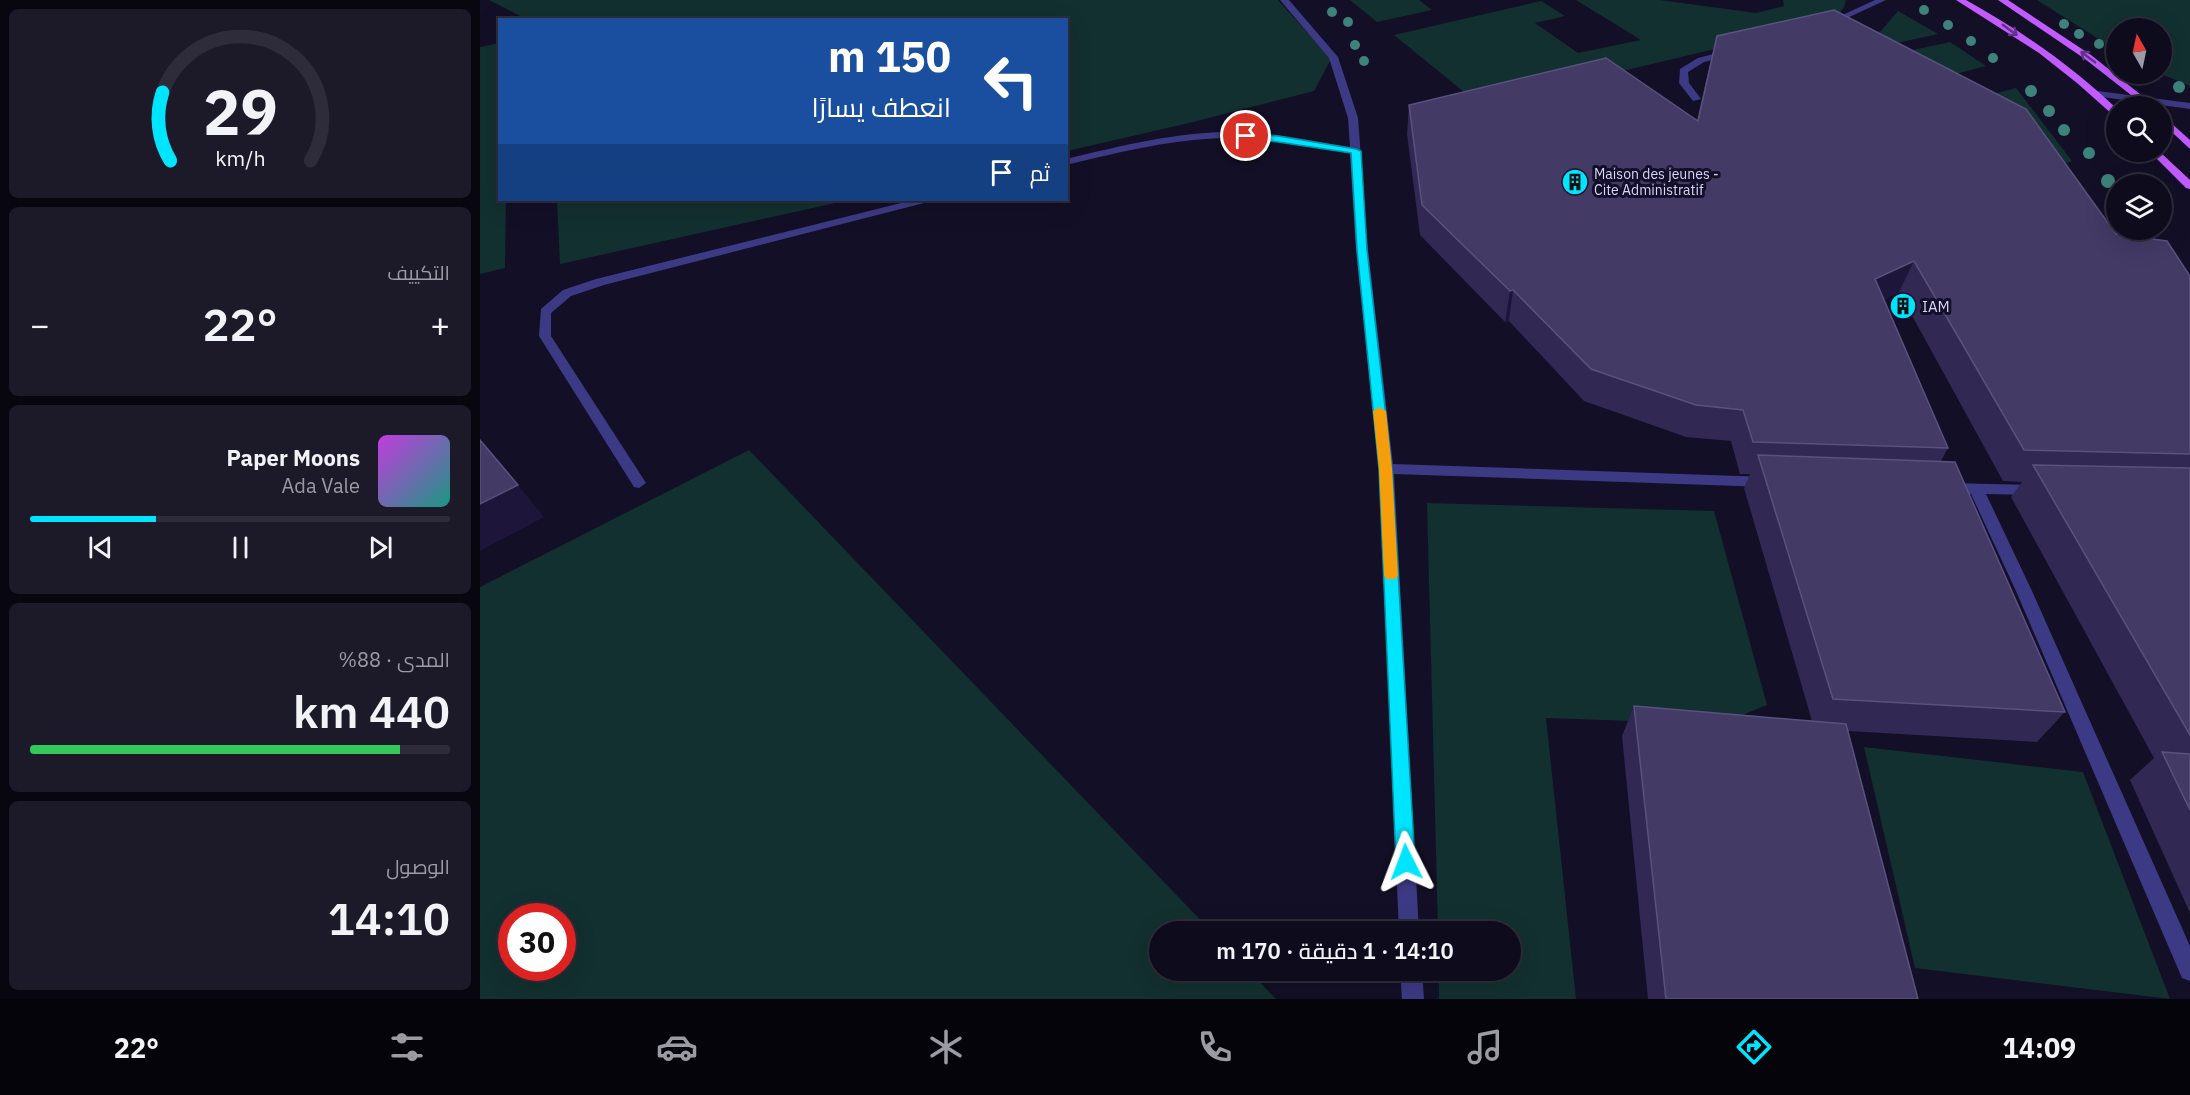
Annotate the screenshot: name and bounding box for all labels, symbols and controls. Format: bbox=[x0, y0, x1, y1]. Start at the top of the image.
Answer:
north arrow bbox=[2106, 18, 2172, 84]
map controls bbox=[2106, 18, 2172, 240]
one-way arrow bbox=[2002, 23, 2018, 36]
text: 150 m bbox=[828, 29, 951, 84]
icon: left bbox=[972, 42, 1050, 120]
one-way arrow bbox=[2080, 51, 2096, 64]
text: 29 bbox=[203, 71, 277, 152]
text: انعطف يسارًا bbox=[812, 89, 951, 124]
button: search bbox=[2106, 96, 2172, 162]
pin bbox=[1220, 110, 1271, 161]
icon: arrive bbox=[1229, 119, 1262, 152]
text: km/h bbox=[215, 144, 265, 172]
icon: arrive bbox=[985, 156, 1018, 189]
text: ثم bbox=[1030, 158, 1050, 187]
place label: Maison des jeunes - Cite Administratif bbox=[1594, 165, 1719, 199]
building icon: Maison des jeunes - Cite Administratif bbox=[1560, 167, 1590, 197]
button: layers bbox=[2106, 174, 2172, 240]
text: التكييف bbox=[387, 259, 450, 286]
building icon: IAM bbox=[1888, 291, 1918, 321]
text: 22° bbox=[202, 295, 278, 353]
place label: IAM bbox=[1922, 297, 1950, 316]
text: − bbox=[30, 303, 50, 346]
text: + bbox=[430, 303, 450, 346]
text: Paper Moons bbox=[227, 443, 360, 472]
text: Ada Vale bbox=[282, 472, 360, 499]
icon: previous bbox=[84, 531, 117, 564]
icon: pause bbox=[224, 531, 257, 564]
icon: next bbox=[364, 531, 397, 564]
text: المدى · 88% bbox=[338, 646, 450, 673]
text: 440 km bbox=[293, 682, 450, 740]
position arrow bbox=[1374, 830, 1438, 894]
text: الوصول bbox=[386, 853, 450, 880]
text: 14:10 bbox=[328, 889, 450, 947]
speed limit sign: 30 bbox=[498, 903, 576, 981]
text: 14:10 · 1 دقيقة · 170 m bbox=[1216, 936, 1454, 965]
icon: filters bbox=[386, 1026, 428, 1068]
icon: car bbox=[656, 1026, 698, 1068]
icon: climate bbox=[925, 1026, 967, 1068]
icon: phone bbox=[1194, 1026, 1236, 1068]
icon: music bbox=[1464, 1026, 1506, 1068]
icon: directions bbox=[1733, 1026, 1775, 1068]
text: 22° bbox=[114, 1030, 159, 1065]
text: 14:09 bbox=[2003, 1030, 2076, 1065]

